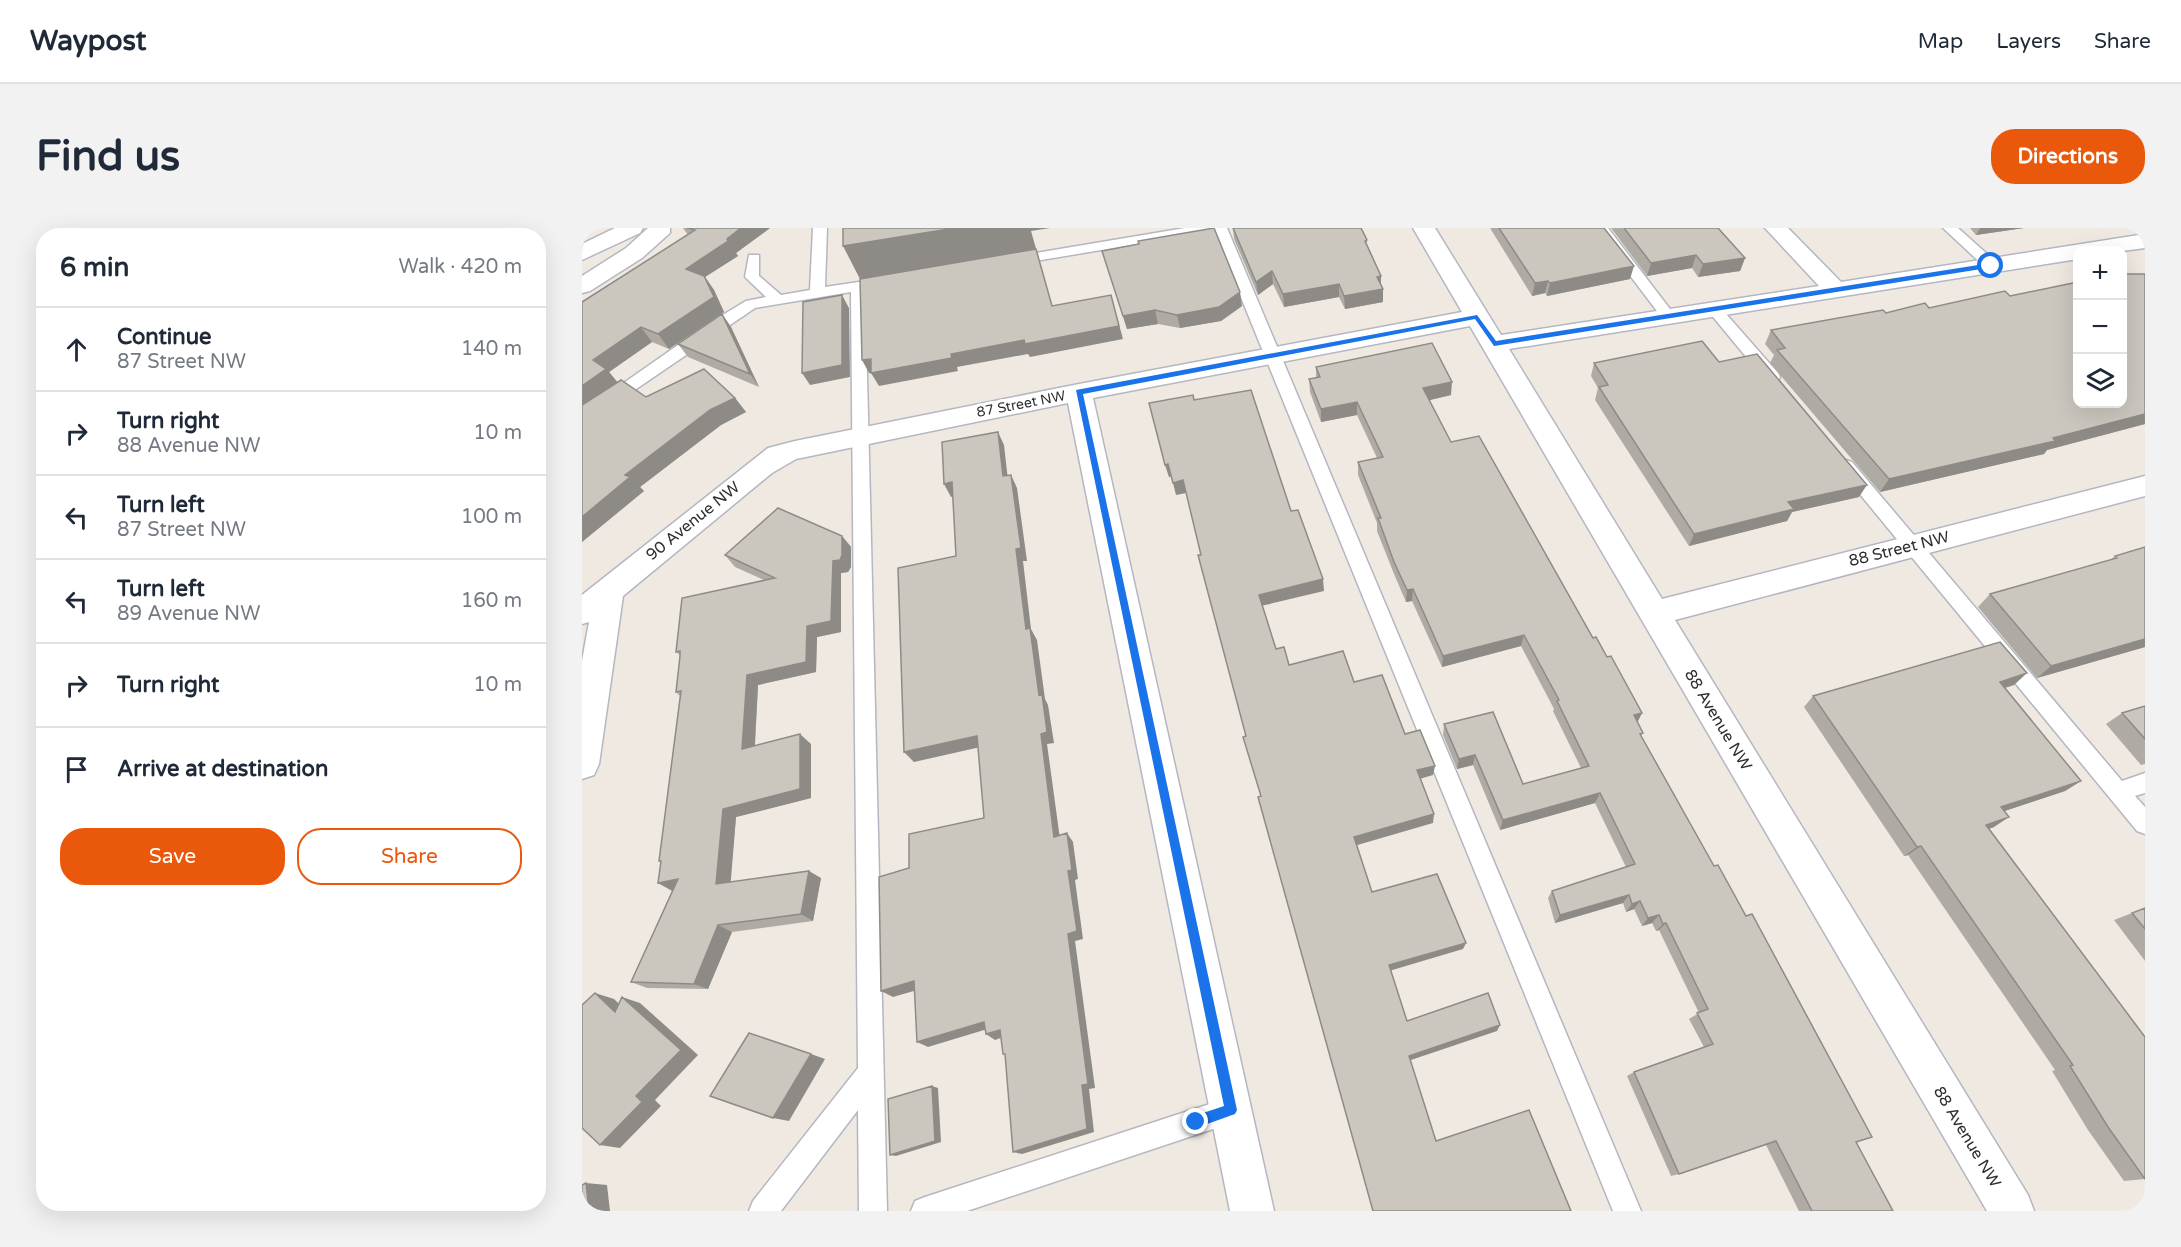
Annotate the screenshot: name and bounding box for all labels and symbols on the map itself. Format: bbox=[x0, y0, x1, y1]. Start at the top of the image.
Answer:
route start bbox=[1977, 252, 2003, 278]
street label: 87 Street NW bbox=[975, 387, 1067, 421]
street label: 90 Avenue NW bbox=[642, 477, 744, 565]
street label: 88 Street NW bbox=[1847, 527, 1951, 571]
street label: 88 Avenue NW bbox=[1680, 666, 1756, 774]
street label: 88 Avenue NW bbox=[1929, 1083, 2005, 1191]
route end bbox=[1182, 1108, 1208, 1134]

